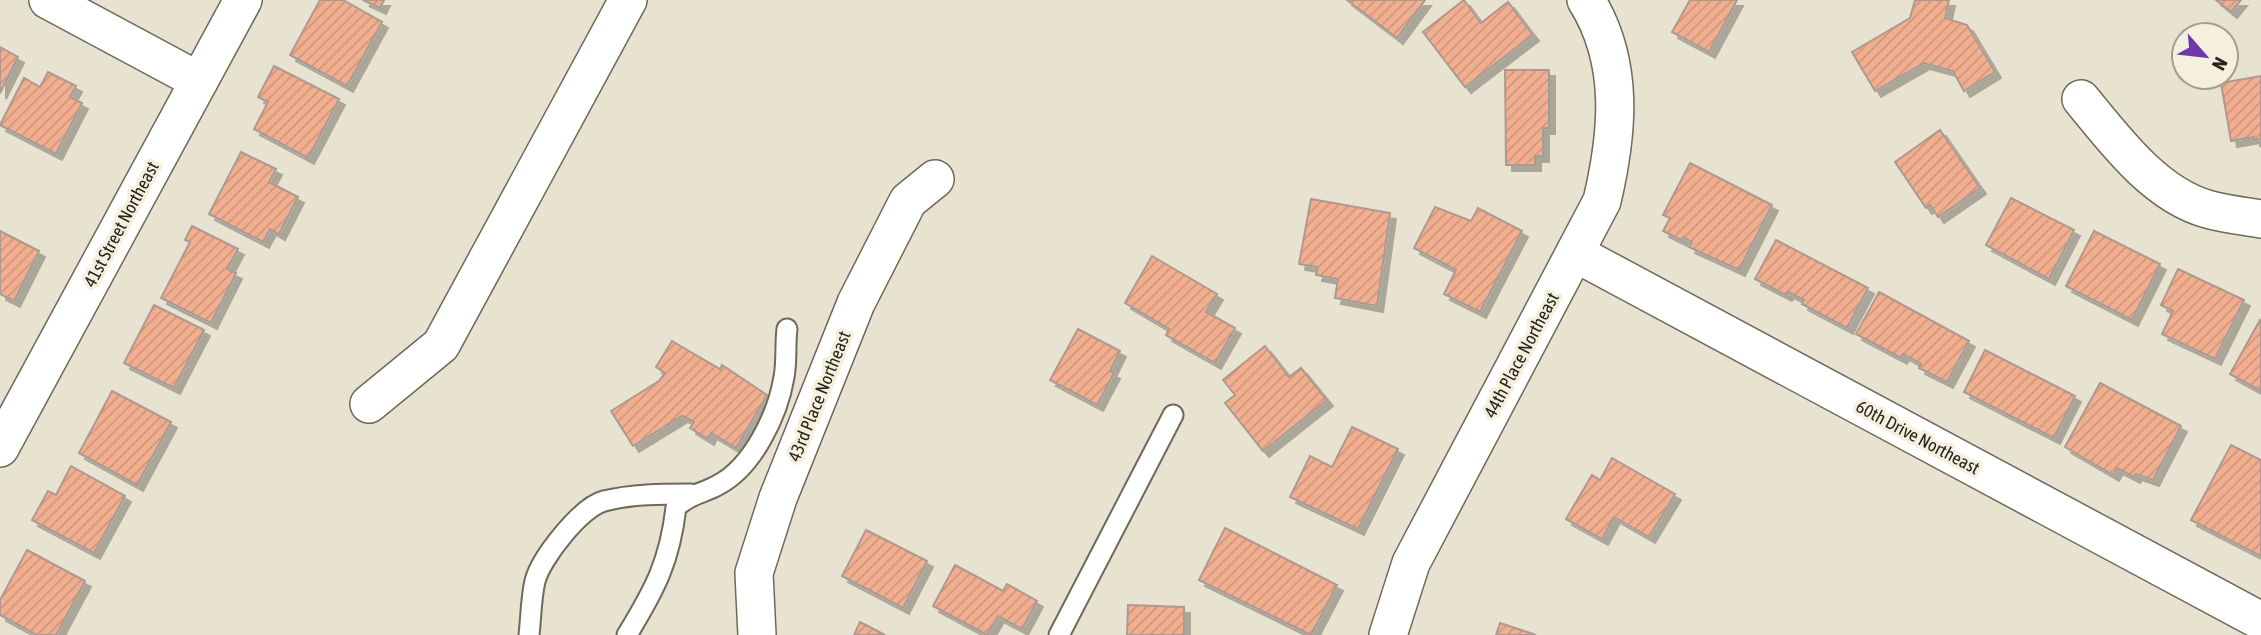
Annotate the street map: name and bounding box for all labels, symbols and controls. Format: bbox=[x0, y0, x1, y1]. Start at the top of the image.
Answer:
north arrow bbox=[2170, 21, 2240, 91]
text: N bbox=[2208, 54, 2232, 74]
street label: 41st Street Northeast bbox=[79, 158, 163, 290]
street label: 44th Place Northeast bbox=[1479, 289, 1563, 421]
street label: 43rd Place Northeast bbox=[783, 328, 855, 464]
street label: 60th Drive Northeast bbox=[1853, 396, 1983, 478]

